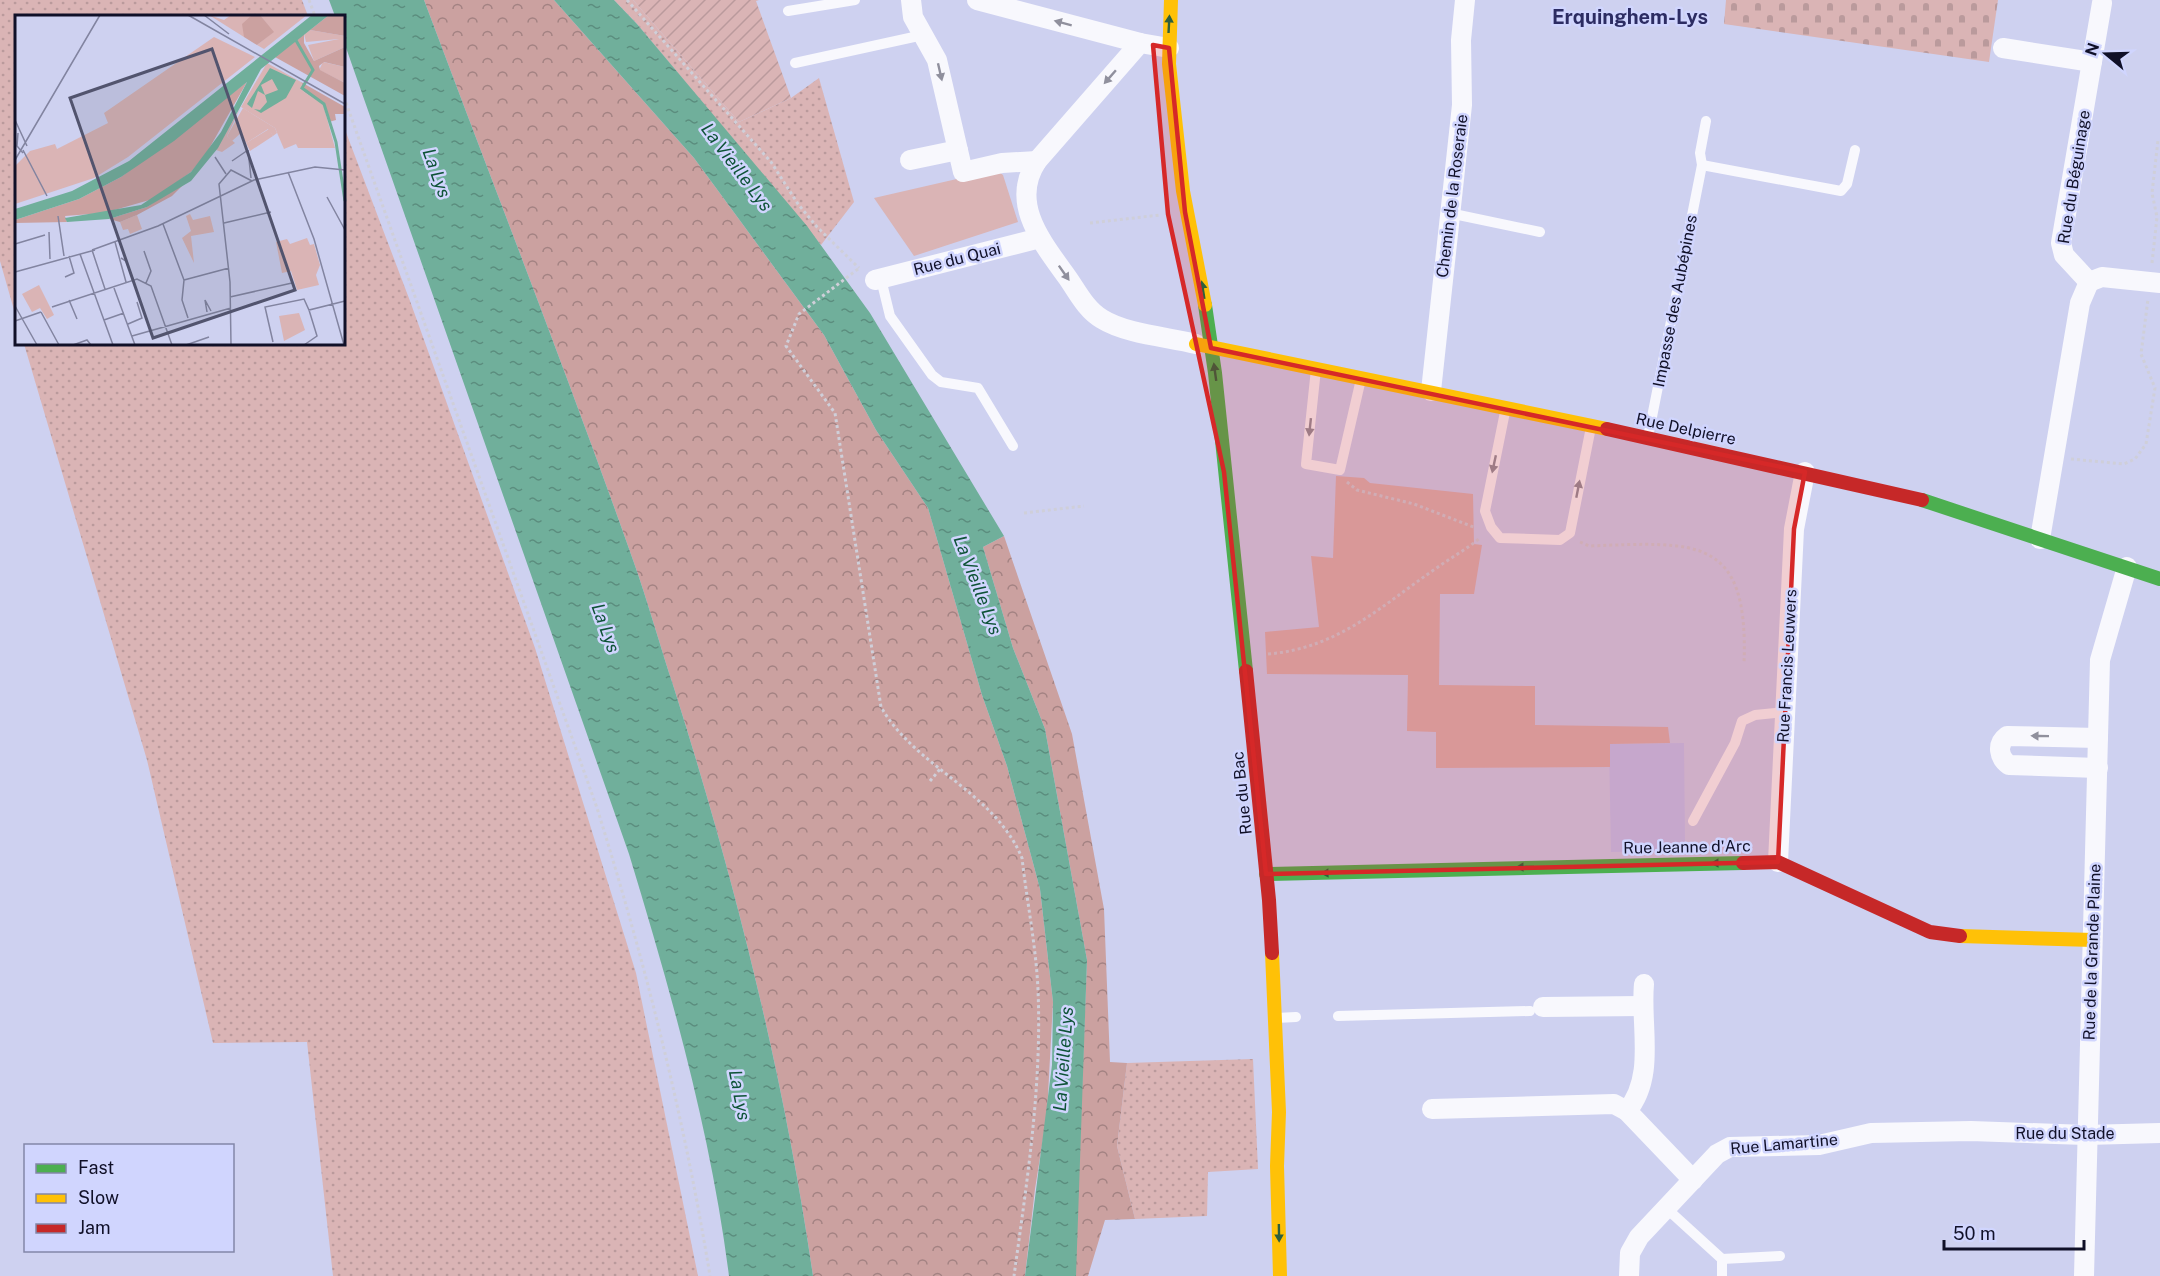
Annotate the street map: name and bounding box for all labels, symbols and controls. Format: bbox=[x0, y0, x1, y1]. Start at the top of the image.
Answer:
district label: Erquinghem-Lys bbox=[1552, 5, 1708, 29]
one-way arrow bbox=[1165, 14, 1174, 33]
inset map bbox=[15, 15, 345, 345]
one-way arrow bbox=[1054, 18, 1072, 27]
north arrow bbox=[2076, 24, 2136, 84]
text: N bbox=[2081, 40, 2103, 58]
one-way arrow bbox=[936, 63, 946, 82]
one-way arrow bbox=[1104, 69, 1117, 84]
street label: Rue du Béguinage bbox=[2054, 109, 2094, 245]
street label: Chemin de la Roseraie bbox=[1433, 113, 1471, 279]
water label: La Vieille Lys bbox=[697, 119, 777, 215]
water label: La Lys bbox=[418, 146, 456, 201]
street label: Impasse des Aubépines bbox=[1649, 213, 1701, 389]
street label: Rue du Quai bbox=[911, 239, 1003, 279]
one-way arrow bbox=[1058, 265, 1070, 281]
one-way arrow bbox=[1198, 281, 1207, 300]
one-way arrow bbox=[1210, 362, 1219, 381]
street label: Rue Delpierre bbox=[1634, 409, 1738, 449]
one-way arrow bbox=[1305, 417, 1315, 436]
one-way arrow bbox=[1489, 455, 1499, 474]
one-way arrow bbox=[1574, 480, 1583, 499]
water label: La Vieille Lys bbox=[949, 532, 1007, 638]
street label: Rue Francis Leuwers bbox=[1773, 589, 1801, 743]
water label: La Lys bbox=[587, 601, 625, 656]
one-way arrow bbox=[2030, 732, 2049, 741]
street label: Rue du Bac bbox=[1228, 750, 1256, 836]
street label: Rue Jeanne d'Arc bbox=[1623, 836, 1751, 858]
one-way arrow bbox=[1710, 858, 1729, 868]
one-way arrow bbox=[1515, 862, 1534, 872]
street label: Rue de la Grande Plaine bbox=[2079, 863, 2105, 1041]
one-way arrow bbox=[1320, 868, 1339, 877]
water label: La Vieille Lys bbox=[1049, 1006, 1077, 1112]
water label: La Lys bbox=[725, 1068, 755, 1122]
street label: Rue du Stade bbox=[2015, 1124, 2115, 1143]
street label: Rue Lamartine bbox=[1729, 1130, 1839, 1158]
legend bbox=[24, 1144, 234, 1252]
text: Fast bbox=[78, 1157, 114, 1178]
text: Slow bbox=[78, 1187, 119, 1208]
scale bar bbox=[1944, 1213, 2084, 1251]
text: Jam bbox=[78, 1217, 111, 1238]
text: 50 m bbox=[1953, 1223, 1996, 1244]
one-way arrow bbox=[1274, 1224, 1284, 1243]

